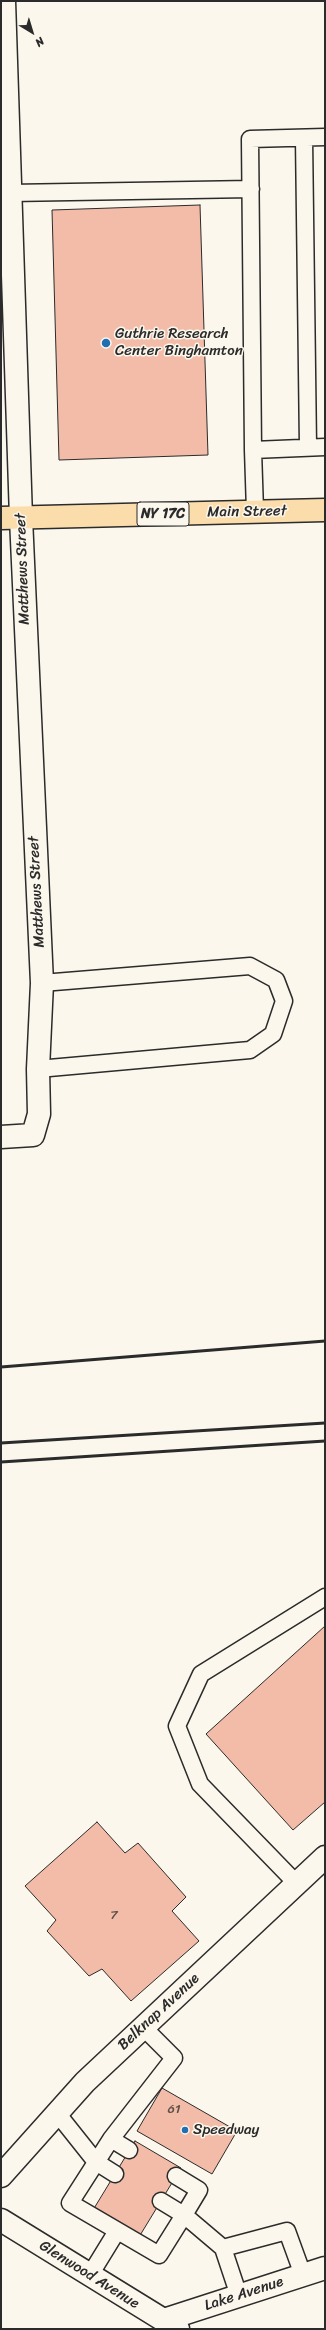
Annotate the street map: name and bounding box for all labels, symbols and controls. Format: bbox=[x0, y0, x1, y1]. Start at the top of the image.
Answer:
north arrow bbox=[12, 12, 52, 52]
text: N bbox=[31, 32, 49, 52]
place label: Guthrie Research Center Binghamton bbox=[115, 325, 243, 360]
marker: Guthrie Research Center Binghamton bbox=[100, 337, 112, 349]
road number: NY 17C bbox=[137, 502, 189, 526]
street label: Main Street bbox=[207, 502, 287, 522]
street label: Matthews Street bbox=[12, 513, 34, 625]
street label: Matthews Street bbox=[25, 836, 49, 948]
house number: 7 bbox=[110, 1908, 118, 1924]
street label: Belknap Avenue bbox=[115, 1970, 203, 2054]
house number: 61 bbox=[168, 2102, 180, 2118]
place label: Speedway bbox=[193, 2121, 259, 2139]
marker: Speedway bbox=[180, 2125, 190, 2135]
street label: Glenwood Avenue bbox=[36, 2237, 142, 2313]
street label: Lake Avenue bbox=[202, 2273, 286, 2315]

